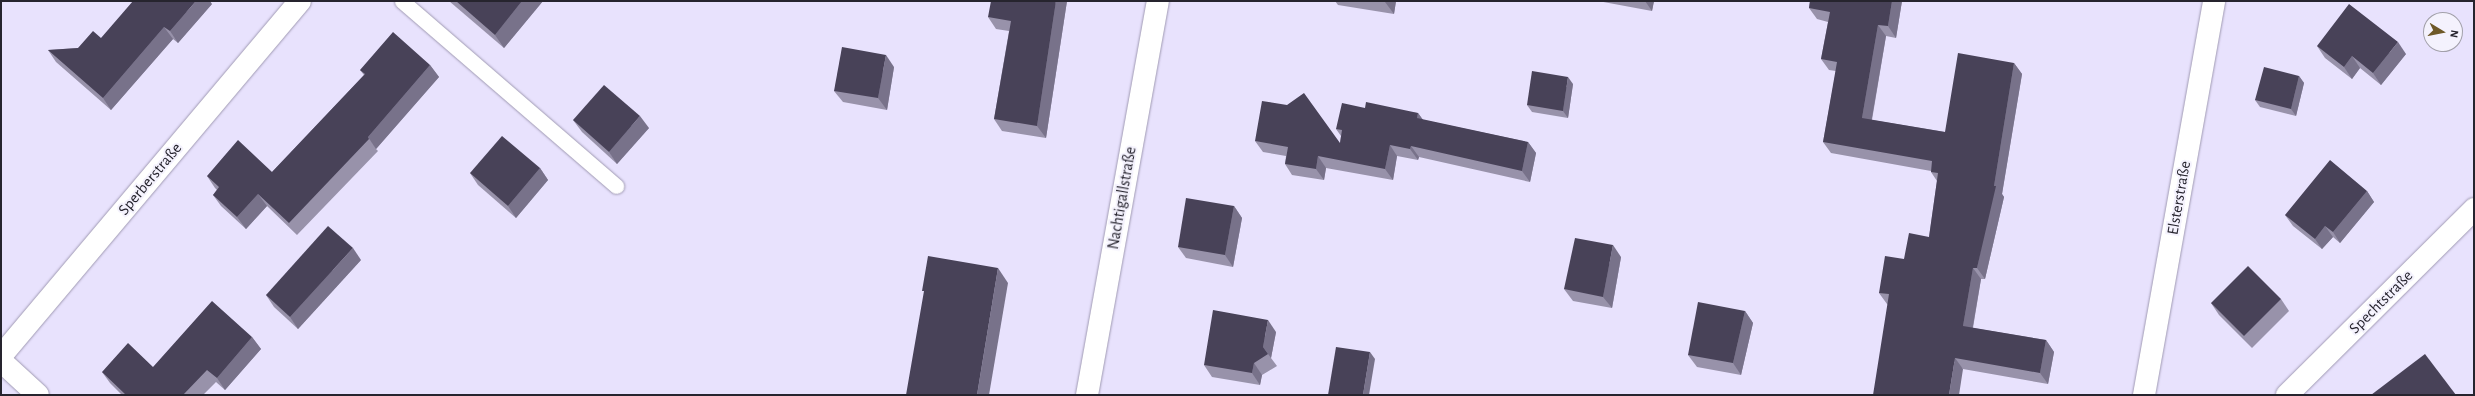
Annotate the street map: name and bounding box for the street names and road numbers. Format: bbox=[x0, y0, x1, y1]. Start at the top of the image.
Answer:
street label: Sperberstraße bbox=[114, 139, 186, 219]
street label: Nachtigallstraße bbox=[1104, 145, 1140, 251]
street label: Elsterstraße bbox=[2163, 160, 2195, 236]
street label: Spechtstraße bbox=[2345, 266, 2417, 338]

